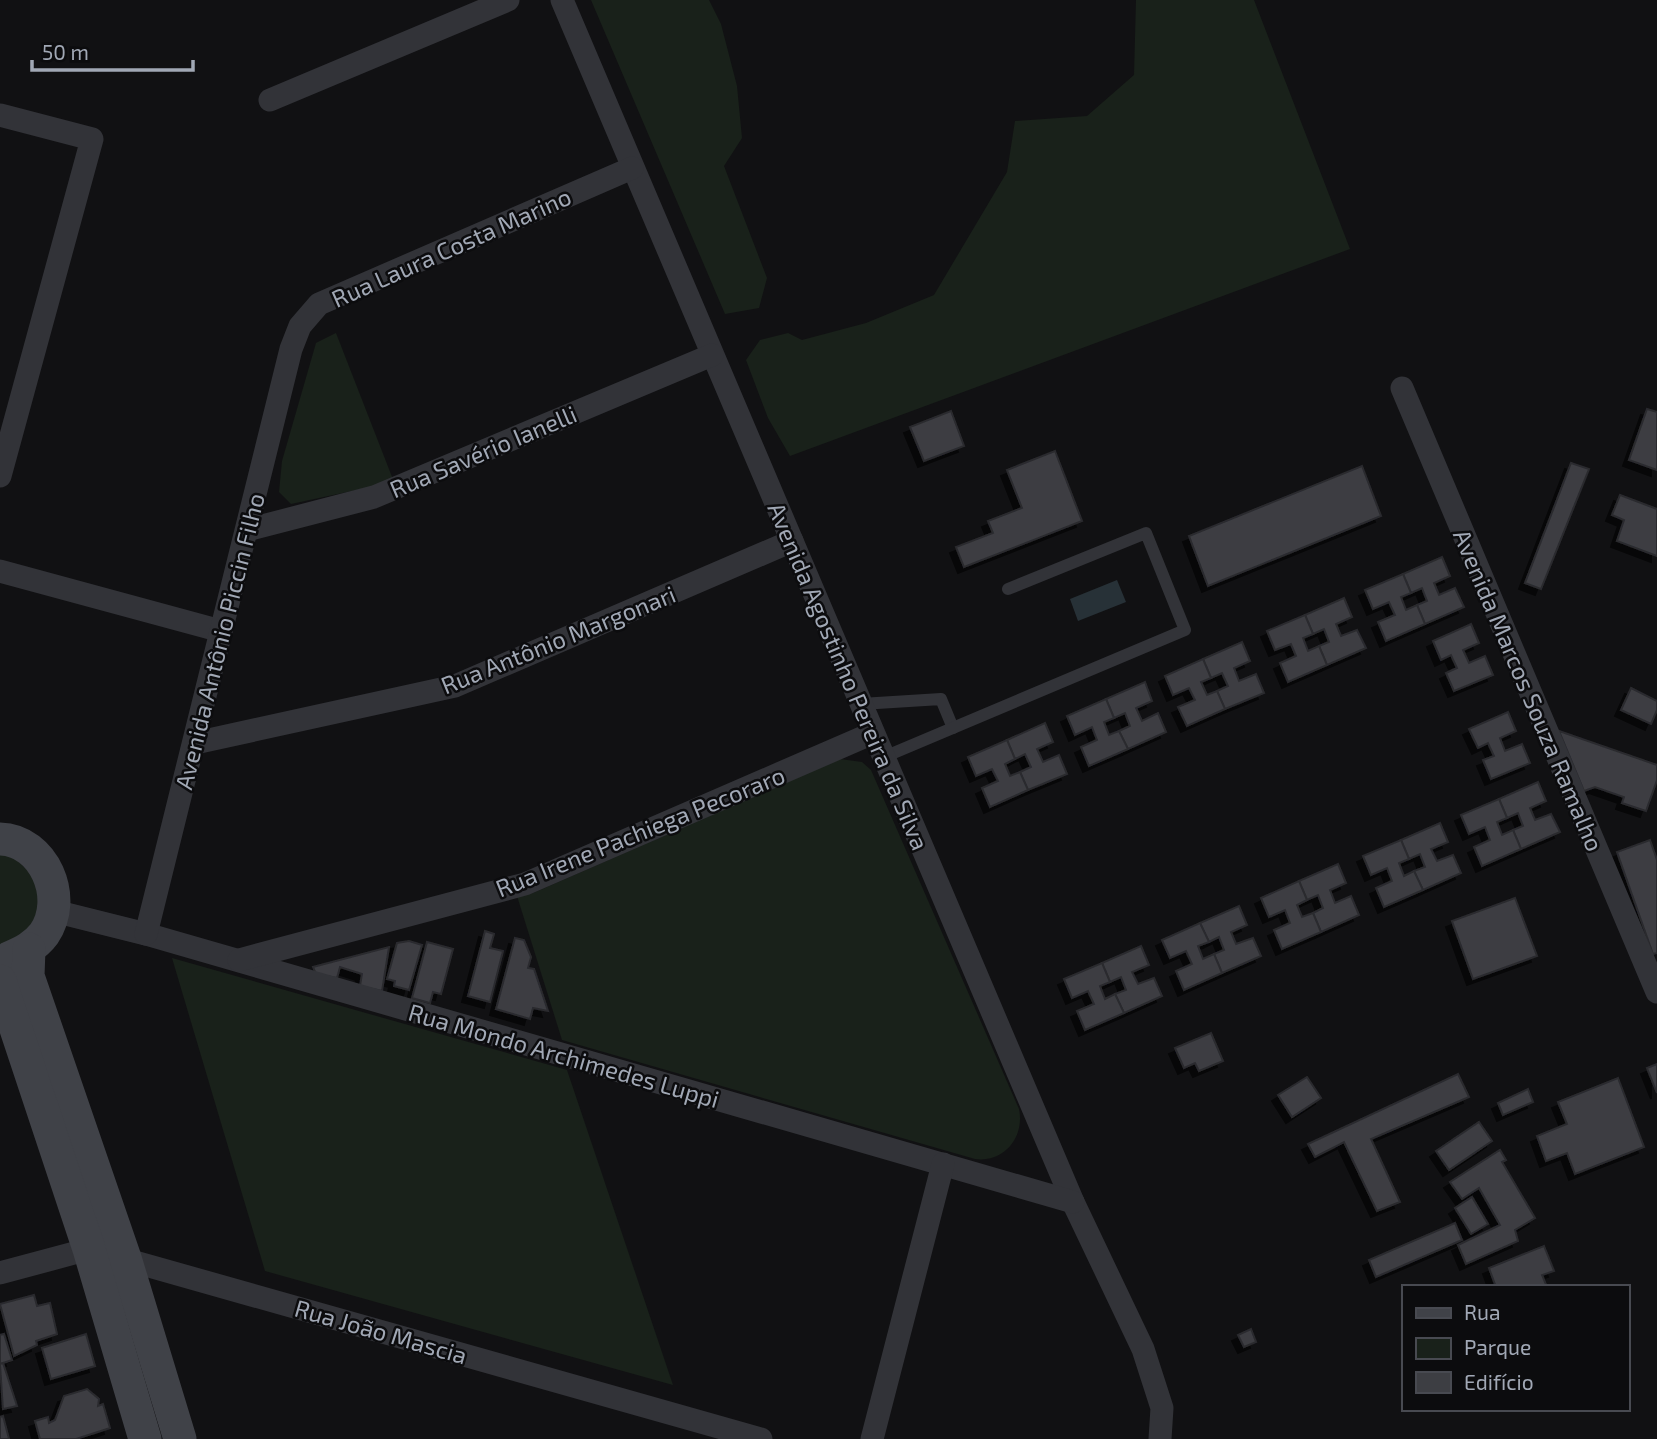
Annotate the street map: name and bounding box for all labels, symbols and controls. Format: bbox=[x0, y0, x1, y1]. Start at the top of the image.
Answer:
scale bar bbox=[32, 28, 192, 72]
text: 50 m bbox=[42, 39, 89, 64]
street label: Rua Laura Costa Marino bbox=[327, 181, 575, 313]
street label: Rua Savério Ianelli bbox=[385, 399, 581, 503]
street label: Avenida Antônio Piccin Filho bbox=[168, 490, 270, 792]
street label: Avenida Agostinho Pereira da Silva bbox=[762, 498, 936, 854]
street label: Avenida Marcos Souza Ramalho bbox=[1448, 525, 1610, 855]
street label: Rua Antônio Margonari bbox=[436, 579, 680, 699]
street label: Rua Irene Pachiega Pecoraro bbox=[491, 760, 789, 902]
street label: Rua Mondo Archimedes Luppi bbox=[405, 997, 723, 1113]
legend bbox=[1402, 1285, 1629, 1411]
street label: Rua João Mascia bbox=[292, 1293, 470, 1369]
text: Rua bbox=[1464, 1299, 1500, 1324]
text: Parque bbox=[1464, 1334, 1531, 1359]
text: Edifício bbox=[1464, 1369, 1534, 1394]

